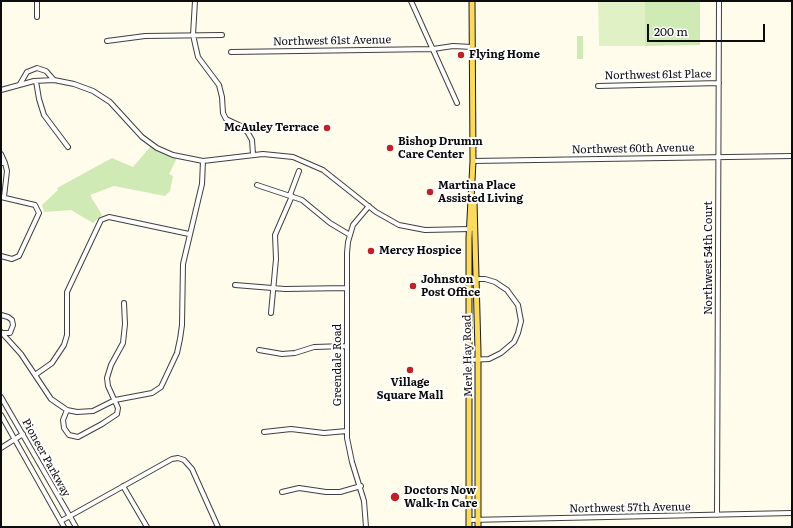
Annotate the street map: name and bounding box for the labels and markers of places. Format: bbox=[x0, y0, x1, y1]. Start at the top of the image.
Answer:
place label: Flying Home bbox=[469, 48, 540, 62]
marker: Flying Home bbox=[456, 50, 466, 60]
place label: McAuley Terrace bbox=[224, 121, 319, 135]
marker: McAuley Terrace bbox=[322, 123, 332, 133]
place label: Bishop Drumm Care Center bbox=[398, 135, 483, 161]
marker: Bishop Drumm Care Center bbox=[385, 143, 395, 153]
place label: Martina Place Assisted Living bbox=[438, 179, 523, 205]
marker: Martina Place Assisted Living bbox=[425, 187, 435, 197]
place label: Mercy Hospice bbox=[379, 244, 461, 258]
marker: Mercy Hospice bbox=[366, 246, 376, 256]
place label: Johnston Post Office bbox=[421, 273, 480, 299]
marker: Johnston Post Office bbox=[408, 281, 418, 291]
marker: Village Square Mall bbox=[405, 365, 415, 375]
place label: Village Square Mall bbox=[377, 376, 443, 402]
place label: Doctors Now Walk-In Care bbox=[404, 484, 477, 510]
marker: Doctors Now Walk-In Care bbox=[389, 491, 401, 503]

